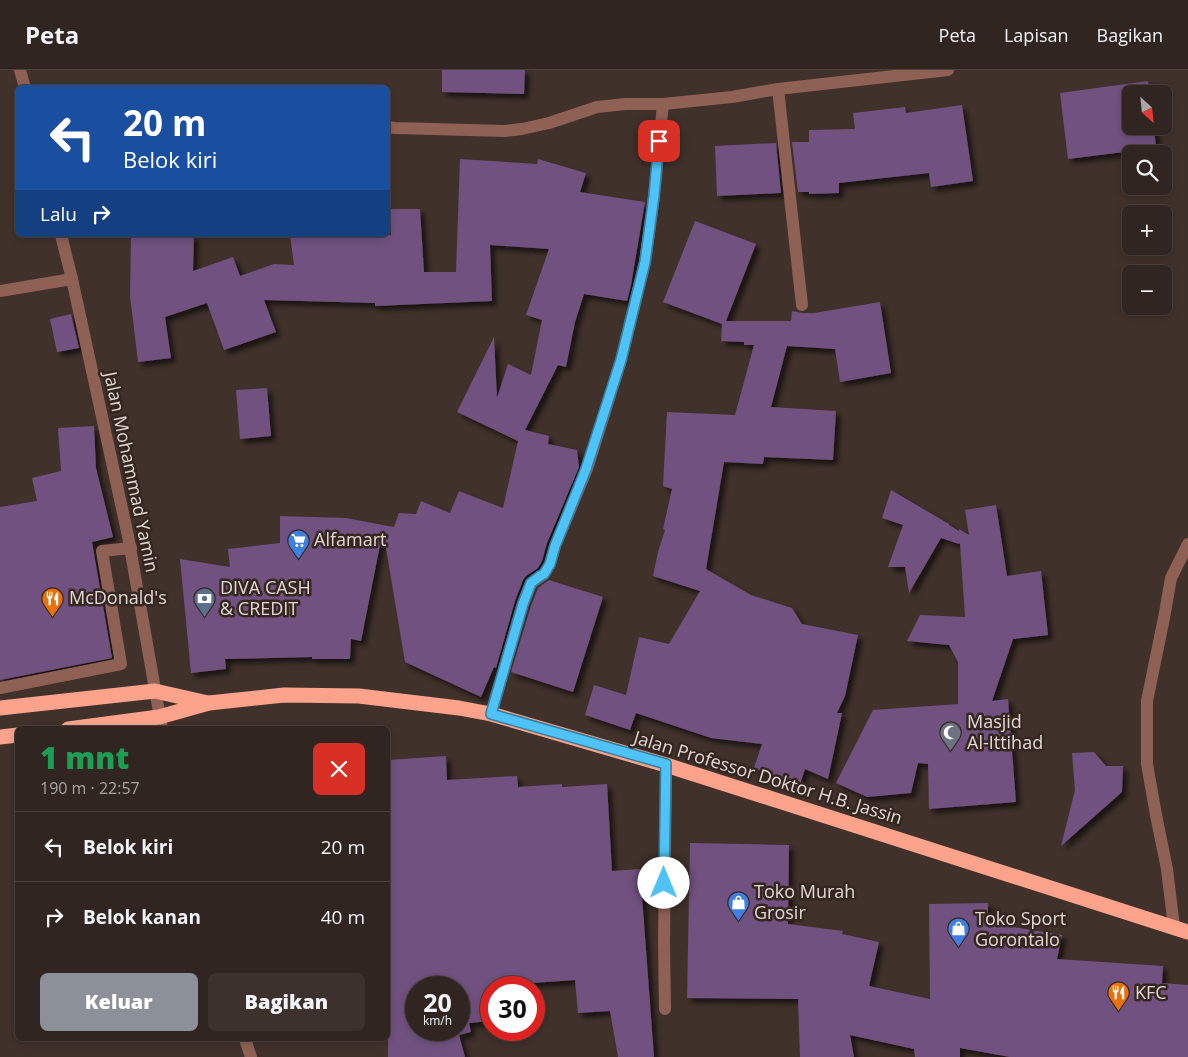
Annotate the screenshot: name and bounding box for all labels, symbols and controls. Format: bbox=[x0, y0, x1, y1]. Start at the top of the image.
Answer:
text: Peta bbox=[25, 18, 79, 51]
text: Peta bbox=[939, 23, 976, 47]
text: Lapisan bbox=[1004, 23, 1069, 47]
text: Bagikan bbox=[1097, 23, 1163, 47]
north arrow bbox=[1122, 85, 1172, 135]
map controls bbox=[1122, 85, 1172, 315]
text: 20 m bbox=[123, 99, 206, 146]
icon: left bbox=[40, 105, 105, 170]
pin bbox=[638, 120, 680, 162]
icon: arrive bbox=[645, 127, 673, 155]
text: Belok kiri bbox=[123, 144, 217, 174]
button: search bbox=[1122, 145, 1172, 195]
icon: right bbox=[87, 200, 115, 228]
text: Lalu bbox=[40, 201, 77, 227]
button: + bbox=[1122, 205, 1172, 255]
button: − bbox=[1122, 265, 1172, 315]
street label: Jalan Mohammad Yamin bbox=[99, 367, 165, 574]
place label: Alfamart bbox=[314, 527, 386, 551]
supermarket icon: Alfamart bbox=[286, 528, 310, 559]
place label: DIVA CASH & CREDIT bbox=[220, 575, 311, 620]
place label: McDonald's bbox=[69, 585, 167, 609]
restaurant icon: McDonald's bbox=[41, 586, 65, 617]
bank icon: DIVA CASH & CREDIT bbox=[192, 586, 216, 617]
place label: Masjid Al-Ittihad bbox=[967, 709, 1043, 754]
mosque icon: Masjid Al-Ittihad bbox=[939, 720, 963, 751]
street label: Jalan Professor Doktor H.B. Jassin bbox=[629, 724, 905, 829]
text: 1 mnt bbox=[40, 737, 129, 778]
button: close bbox=[313, 743, 365, 795]
text: 190 m · 22:57 bbox=[40, 777, 140, 799]
icon: left bbox=[40, 833, 68, 861]
text: Belok kiri bbox=[83, 834, 173, 860]
text: 20 m bbox=[321, 834, 365, 860]
position arrow bbox=[637, 856, 689, 908]
place label: Toko Murah Grosir bbox=[754, 879, 855, 924]
shop icon: Toko Murah Grosir bbox=[726, 890, 750, 921]
icon: right bbox=[40, 903, 68, 931]
text: Belok kanan bbox=[83, 904, 201, 930]
text: 40 m bbox=[321, 904, 365, 930]
place label: Toko Sport Gorontalo bbox=[975, 906, 1066, 951]
shop icon: Toko Sport Gorontalo bbox=[947, 917, 971, 948]
button: Keluar bbox=[40, 973, 198, 1031]
button: Bagikan bbox=[208, 973, 365, 1031]
speed limit sign: 30 bbox=[480, 976, 545, 1041]
place label: KFC bbox=[1135, 980, 1167, 1004]
restaurant icon: KFC bbox=[1107, 981, 1131, 1012]
text: 20 bbox=[423, 985, 452, 1019]
text: km/h bbox=[423, 1012, 452, 1029]

